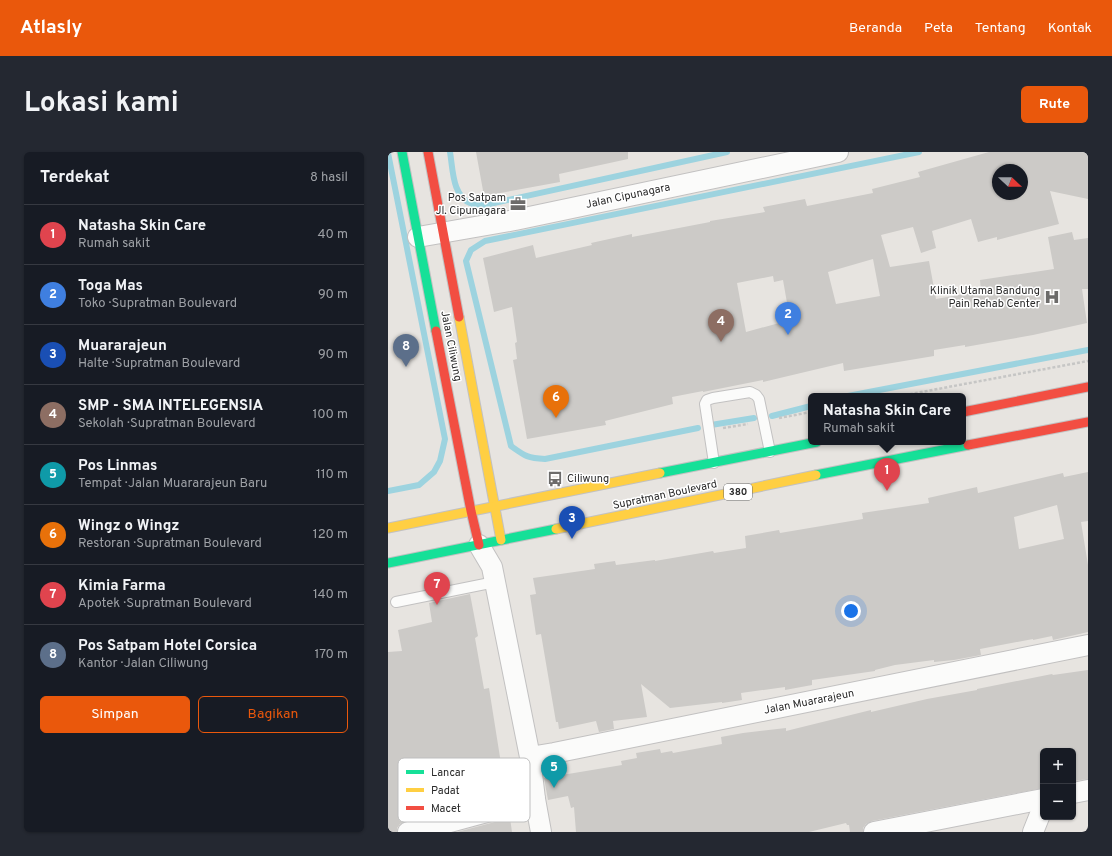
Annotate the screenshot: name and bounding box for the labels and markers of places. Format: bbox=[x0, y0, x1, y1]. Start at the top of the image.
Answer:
place label: Pos Satpam Jl. Cipunagara bbox=[435, 191, 506, 218]
office icon: Pos Satpam Jl. Cipunagara bbox=[509, 195, 527, 213]
place label: Klinik Utama Bandung Pain Rehab Center bbox=[930, 284, 1041, 311]
hospital icon: Klinik Utama Bandung Pain Rehab Center bbox=[1043, 288, 1061, 306]
pin: 2 bbox=[775, 302, 801, 335]
pin: 4 bbox=[708, 309, 734, 342]
pin: 8 bbox=[393, 334, 419, 367]
pin: 6 bbox=[543, 385, 569, 418]
pin: 1 bbox=[874, 458, 900, 491]
bus stop icon: Ciliwung bbox=[546, 470, 564, 488]
place label: Ciliwung bbox=[567, 472, 609, 486]
pin: 3 bbox=[559, 506, 585, 539]
pin: 7 bbox=[424, 572, 450, 605]
pin: 5 bbox=[541, 755, 567, 788]

